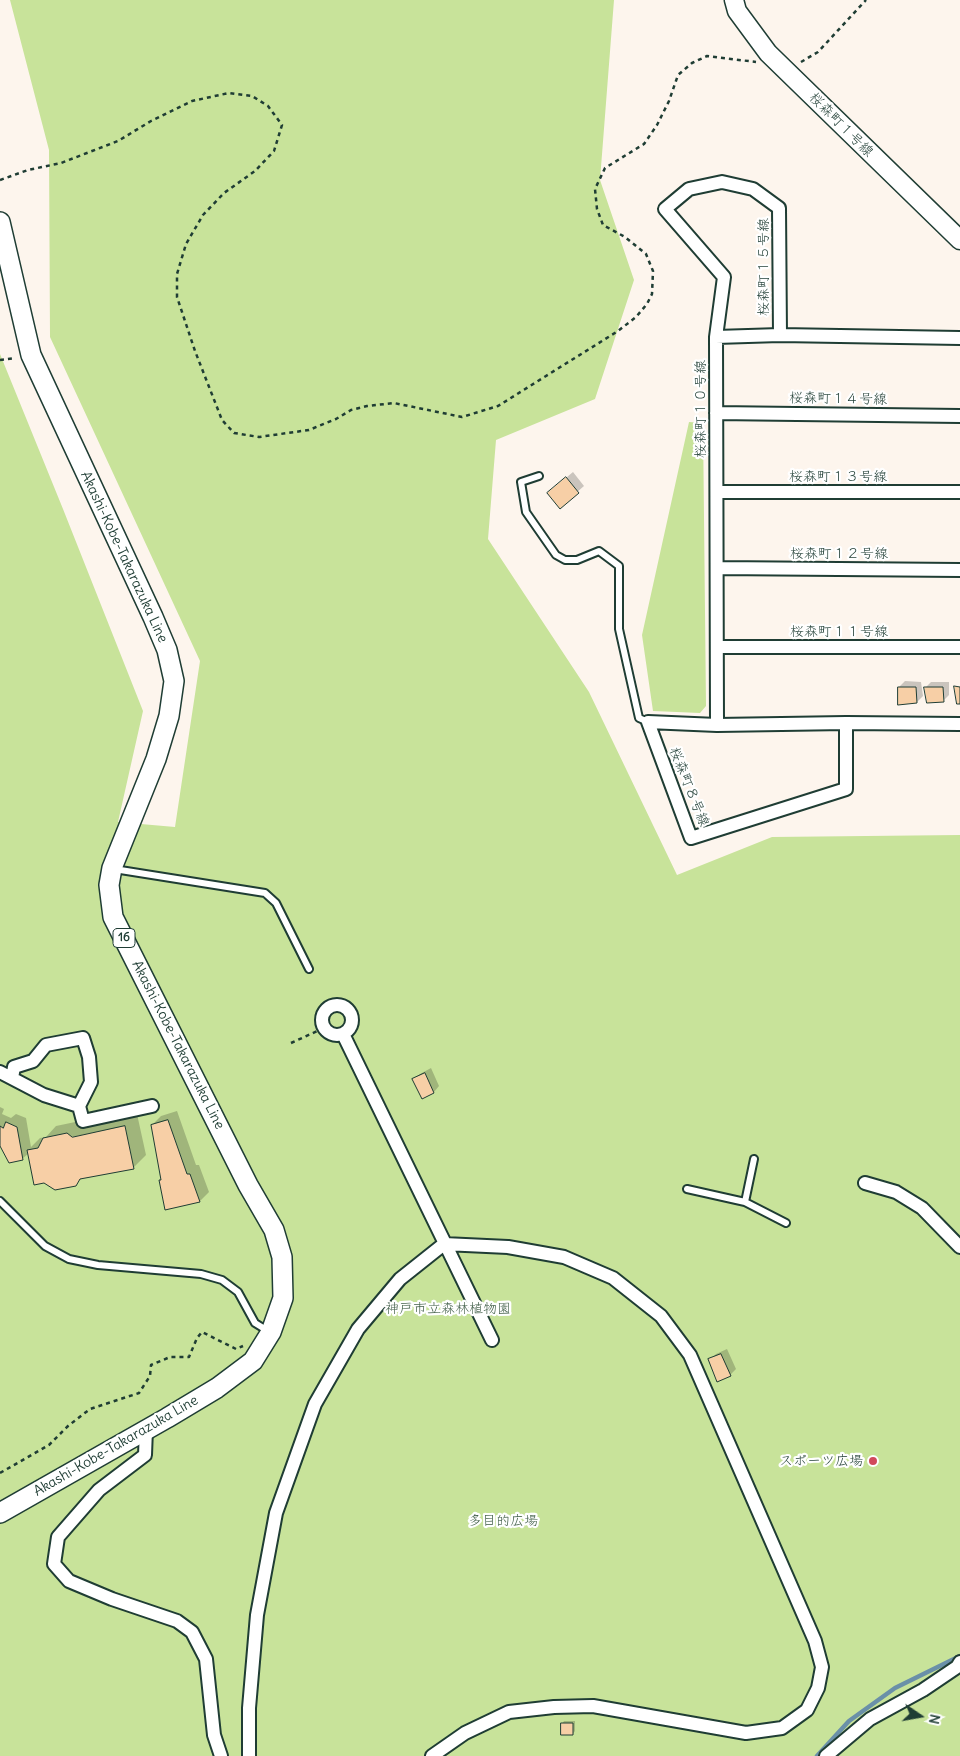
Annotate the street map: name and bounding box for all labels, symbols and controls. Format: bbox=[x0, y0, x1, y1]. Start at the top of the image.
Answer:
street label: 桜森町１号線 bbox=[805, 89, 877, 161]
street label: 桜森町１５号線 bbox=[756, 218, 772, 316]
street label: 桜森町１０号線 bbox=[693, 360, 709, 458]
street label: 桜森町１４号線 bbox=[789, 390, 887, 408]
street label: Akashi-Kobe-Takarazuka Line bbox=[77, 469, 171, 645]
street label: 桜森町１３号線 bbox=[789, 469, 887, 485]
street label: 桜森町１２号線 bbox=[790, 546, 888, 562]
street label: 桜森町１１号線 bbox=[790, 624, 888, 640]
street label: 桜森町８号線 bbox=[665, 745, 713, 829]
road number: 16 bbox=[113, 928, 135, 948]
street label: Akashi-Kobe-Takarazuka Line bbox=[128, 958, 228, 1132]
park label: 神戸市立森林植物園 bbox=[385, 1301, 511, 1317]
street label: Akashi-Kobe-Takarazuka Line bbox=[31, 1392, 201, 1500]
place label: スポーツ広場 bbox=[779, 1453, 863, 1469]
marker: スポーツ広場 bbox=[867, 1455, 879, 1467]
park label: 多目的広場 bbox=[468, 1513, 538, 1529]
north arrow bbox=[895, 1691, 945, 1741]
text: N bbox=[925, 1713, 944, 1726]

